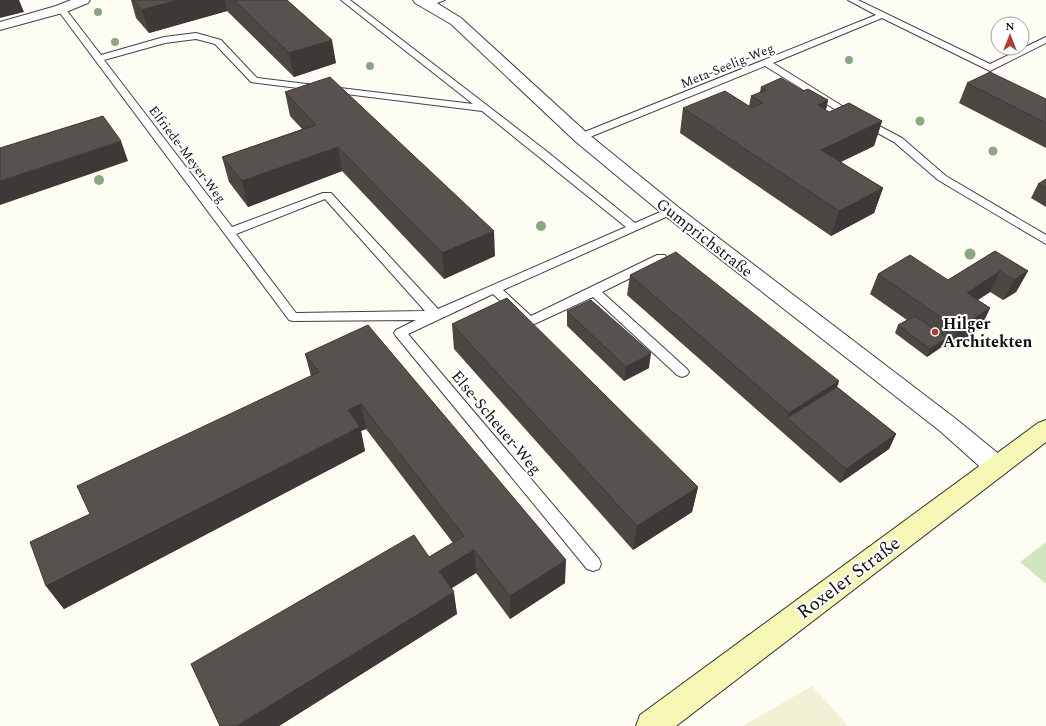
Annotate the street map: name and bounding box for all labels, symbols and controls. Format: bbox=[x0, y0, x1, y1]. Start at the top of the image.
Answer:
north arrow bbox=[990, 16, 1030, 56]
text: N bbox=[1006, 18, 1015, 35]
street label: Meta-Seelig-Weg bbox=[678, 38, 777, 94]
street label: Elfriede-Meyer-Weg bbox=[144, 102, 231, 208]
street label: Gumprichstraße bbox=[651, 192, 758, 283]
place label: Hilger Architekten bbox=[943, 312, 1032, 354]
marker: Hilger Architekten bbox=[930, 327, 940, 337]
street label: Else-Scheuer-Weg bbox=[445, 365, 547, 480]
street label: Roxeler Straße bbox=[791, 530, 907, 627]

